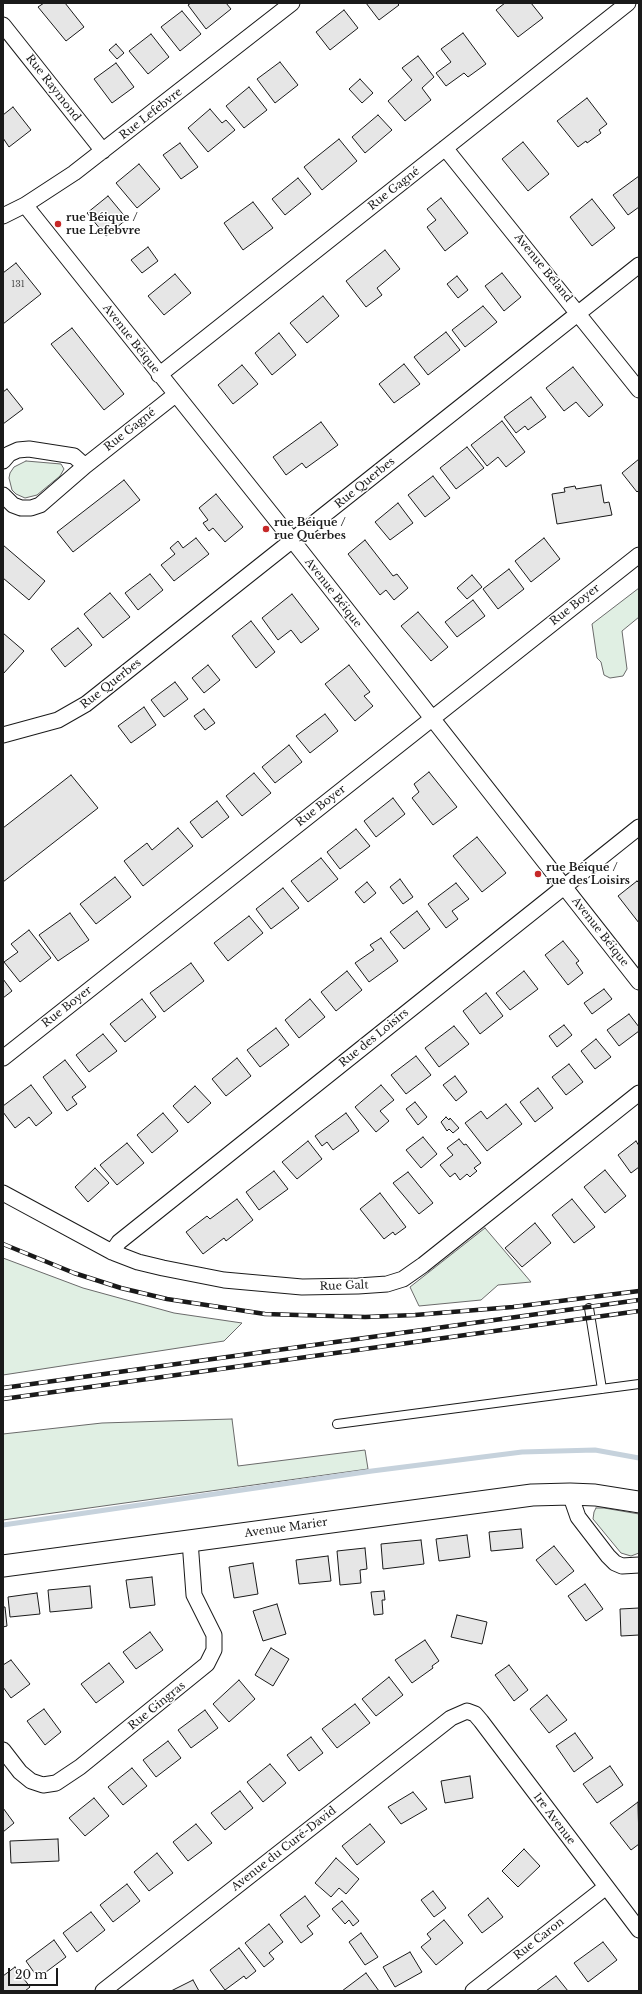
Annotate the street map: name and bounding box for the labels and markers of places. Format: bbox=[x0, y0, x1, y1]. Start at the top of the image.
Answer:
place label: rue Béique / rue Lefebvre bbox=[66, 211, 140, 237]
marker: rue Béique / rue Lefebvre bbox=[53, 219, 63, 229]
place label: rue Béique / rue Querbes bbox=[274, 516, 346, 542]
marker: rue Béique / rue Querbes bbox=[261, 524, 271, 534]
place label: rue Béique / rue des Loisirs bbox=[546, 861, 630, 887]
marker: rue Béique / rue des Loisirs bbox=[533, 869, 543, 879]

